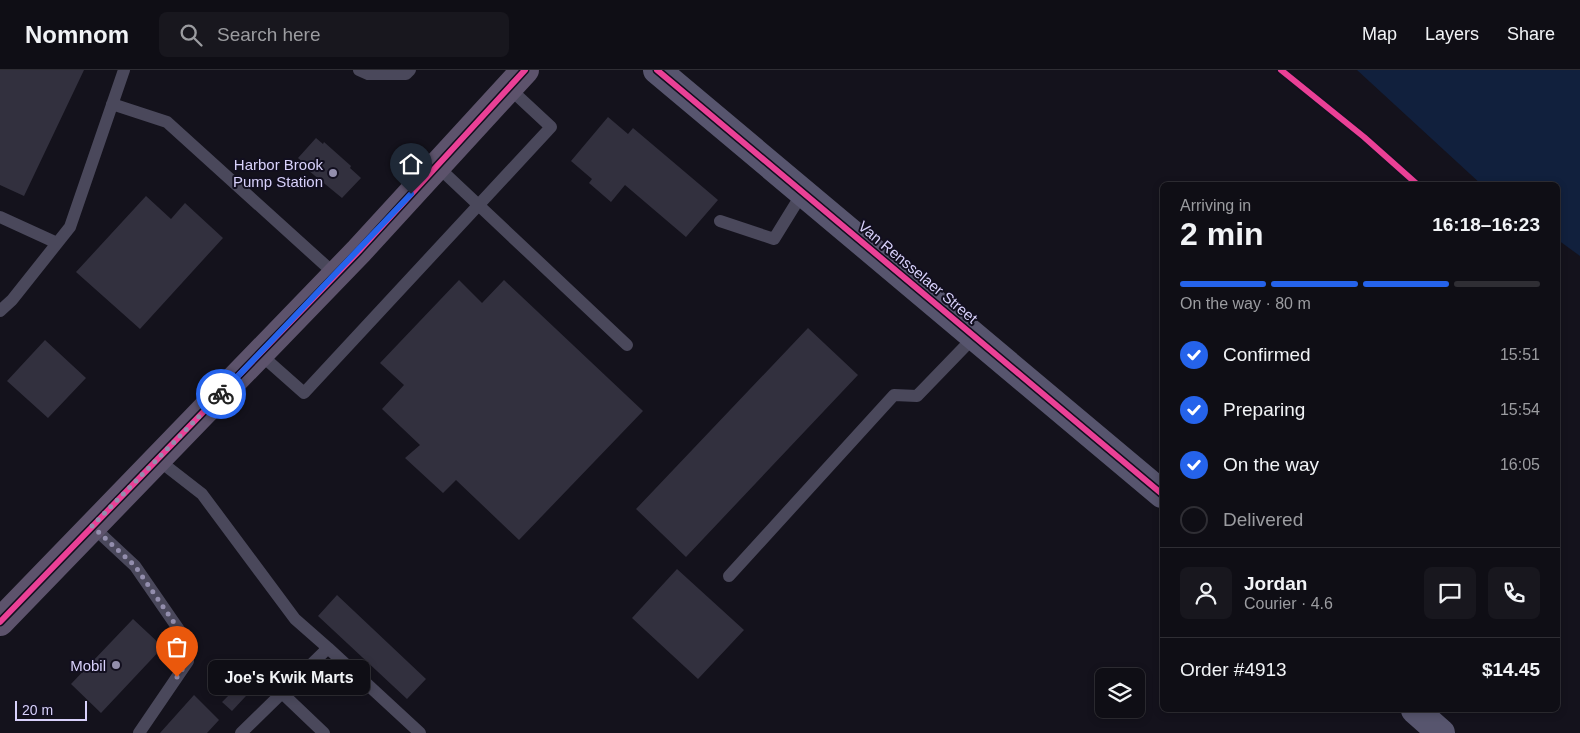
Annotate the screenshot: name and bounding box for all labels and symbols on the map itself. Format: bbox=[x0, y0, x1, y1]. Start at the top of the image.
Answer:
pin bbox=[390, 143, 432, 194]
place label: Harbor Brook Pump Station bbox=[233, 156, 323, 190]
marker: Harbor Brook Pump Station bbox=[327, 167, 339, 179]
street label: Van Rensselaer Street bbox=[855, 217, 981, 327]
courier bbox=[196, 369, 246, 419]
pin bbox=[156, 626, 198, 677]
place label: Mobil bbox=[70, 657, 106, 674]
marker: Mobil bbox=[110, 659, 122, 671]
callout: Joe's Kwik Marts bbox=[207, 660, 370, 694]
scale bar bbox=[15, 698, 88, 721]

